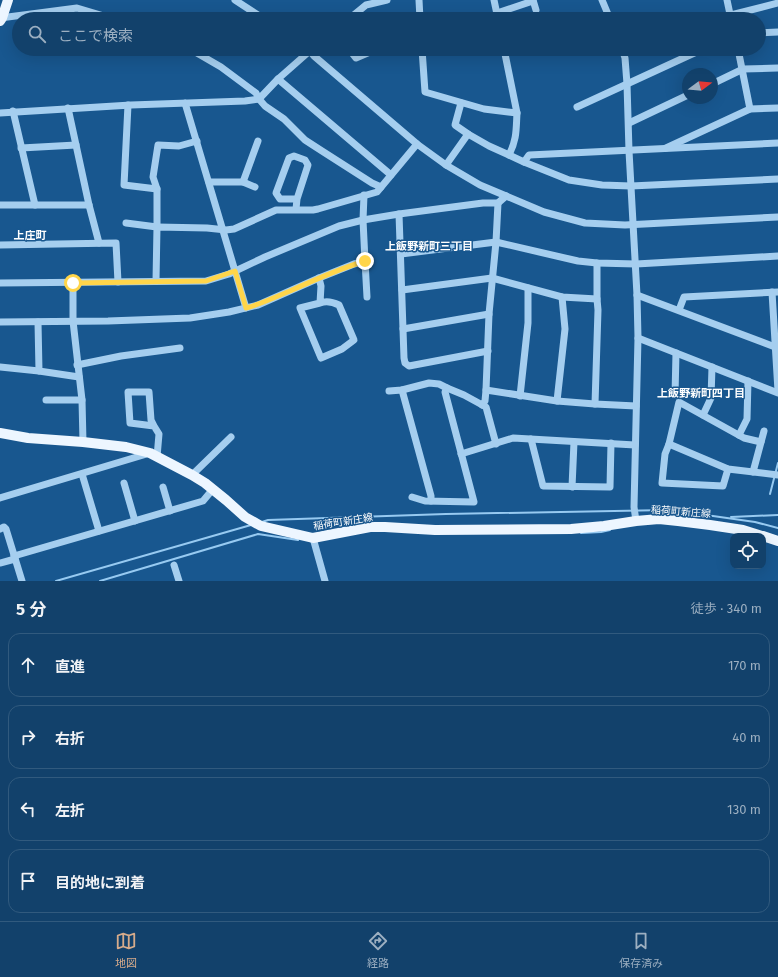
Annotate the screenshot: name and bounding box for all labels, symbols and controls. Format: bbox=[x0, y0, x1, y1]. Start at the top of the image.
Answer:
search box bbox=[12, 12, 766, 56]
icon: search bbox=[26, 23, 48, 45]
text: ここで検索 bbox=[58, 27, 133, 45]
north arrow bbox=[682, 68, 718, 104]
district label: 上庄町 bbox=[14, 229, 47, 242]
district label: 上飯野新町三丁目 bbox=[385, 240, 473, 253]
route end bbox=[356, 252, 374, 270]
route start bbox=[64, 274, 82, 292]
district label: 上飯野新町四丁目 bbox=[657, 387, 745, 400]
street label: 稲荷町新庄線 bbox=[651, 504, 711, 520]
street label: 稲荷町新庄線 bbox=[313, 511, 374, 533]
map controls bbox=[730, 533, 766, 569]
button: locate bbox=[730, 533, 766, 569]
text: 5 分 bbox=[16, 599, 46, 620]
text: 徒歩 · 340 m bbox=[691, 601, 762, 616]
icon: ahead bbox=[17, 654, 39, 676]
text: 直進 bbox=[55, 658, 85, 676]
text: 170 m bbox=[728, 658, 761, 673]
icon: right bbox=[17, 726, 39, 748]
text: 右折 bbox=[55, 730, 85, 748]
text: 40 m bbox=[732, 730, 761, 745]
icon: left bbox=[17, 798, 39, 820]
text: 左折 bbox=[55, 802, 85, 820]
text: 130 m bbox=[727, 802, 761, 817]
icon: arrive bbox=[17, 870, 39, 892]
text: 目的地に到着 bbox=[55, 874, 145, 892]
tab: 地図 bbox=[115, 930, 137, 970]
tab: 経路 bbox=[367, 930, 389, 970]
tab: 保存済み bbox=[619, 930, 663, 970]

